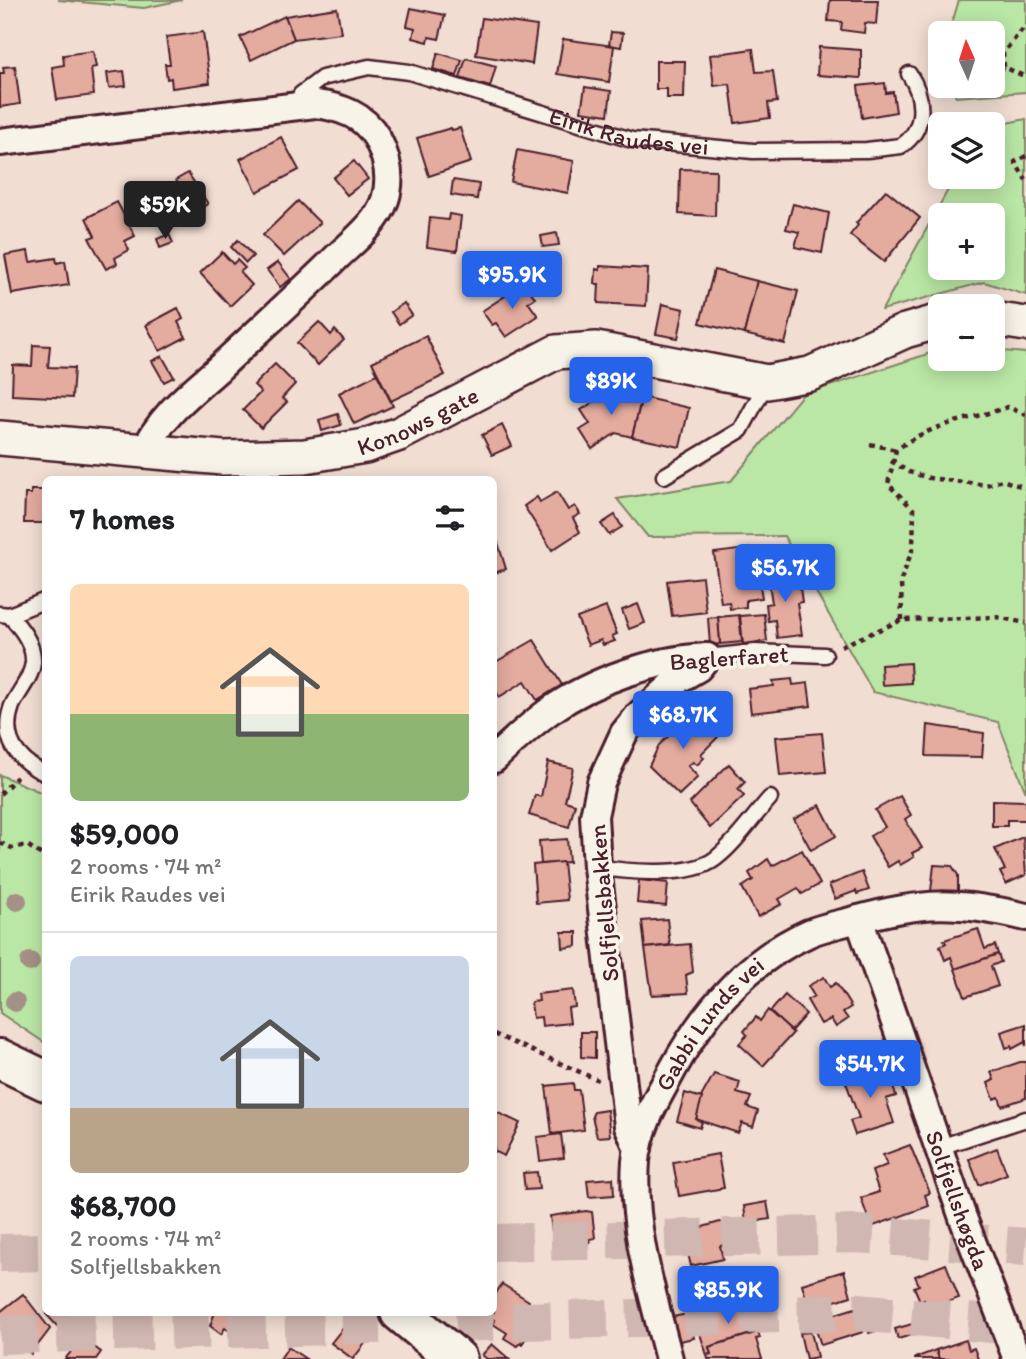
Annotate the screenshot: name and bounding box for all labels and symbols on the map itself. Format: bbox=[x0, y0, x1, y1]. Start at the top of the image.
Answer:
north arrow bbox=[928, 21, 1004, 98]
street label: Eirik Raudes vei bbox=[546, 101, 710, 161]
pin: $59K bbox=[124, 182, 206, 241]
pin: $95.9K bbox=[455, 252, 569, 311]
pin: $89K bbox=[570, 358, 652, 417]
street label: Konows gate bbox=[353, 380, 483, 462]
pin: $56.7K bbox=[728, 544, 842, 604]
street label: Baglerfaret bbox=[669, 639, 789, 676]
pin: $68.7K bbox=[626, 692, 740, 751]
street label: Solfjellsbakken bbox=[582, 823, 625, 983]
street label: Gabbi Lunds vei bbox=[649, 950, 770, 1096]
pin: $54.7K bbox=[813, 1040, 927, 1100]
street label: Solfjellshøgda bbox=[920, 1126, 997, 1274]
pin: $85.9K bbox=[671, 1266, 785, 1326]

